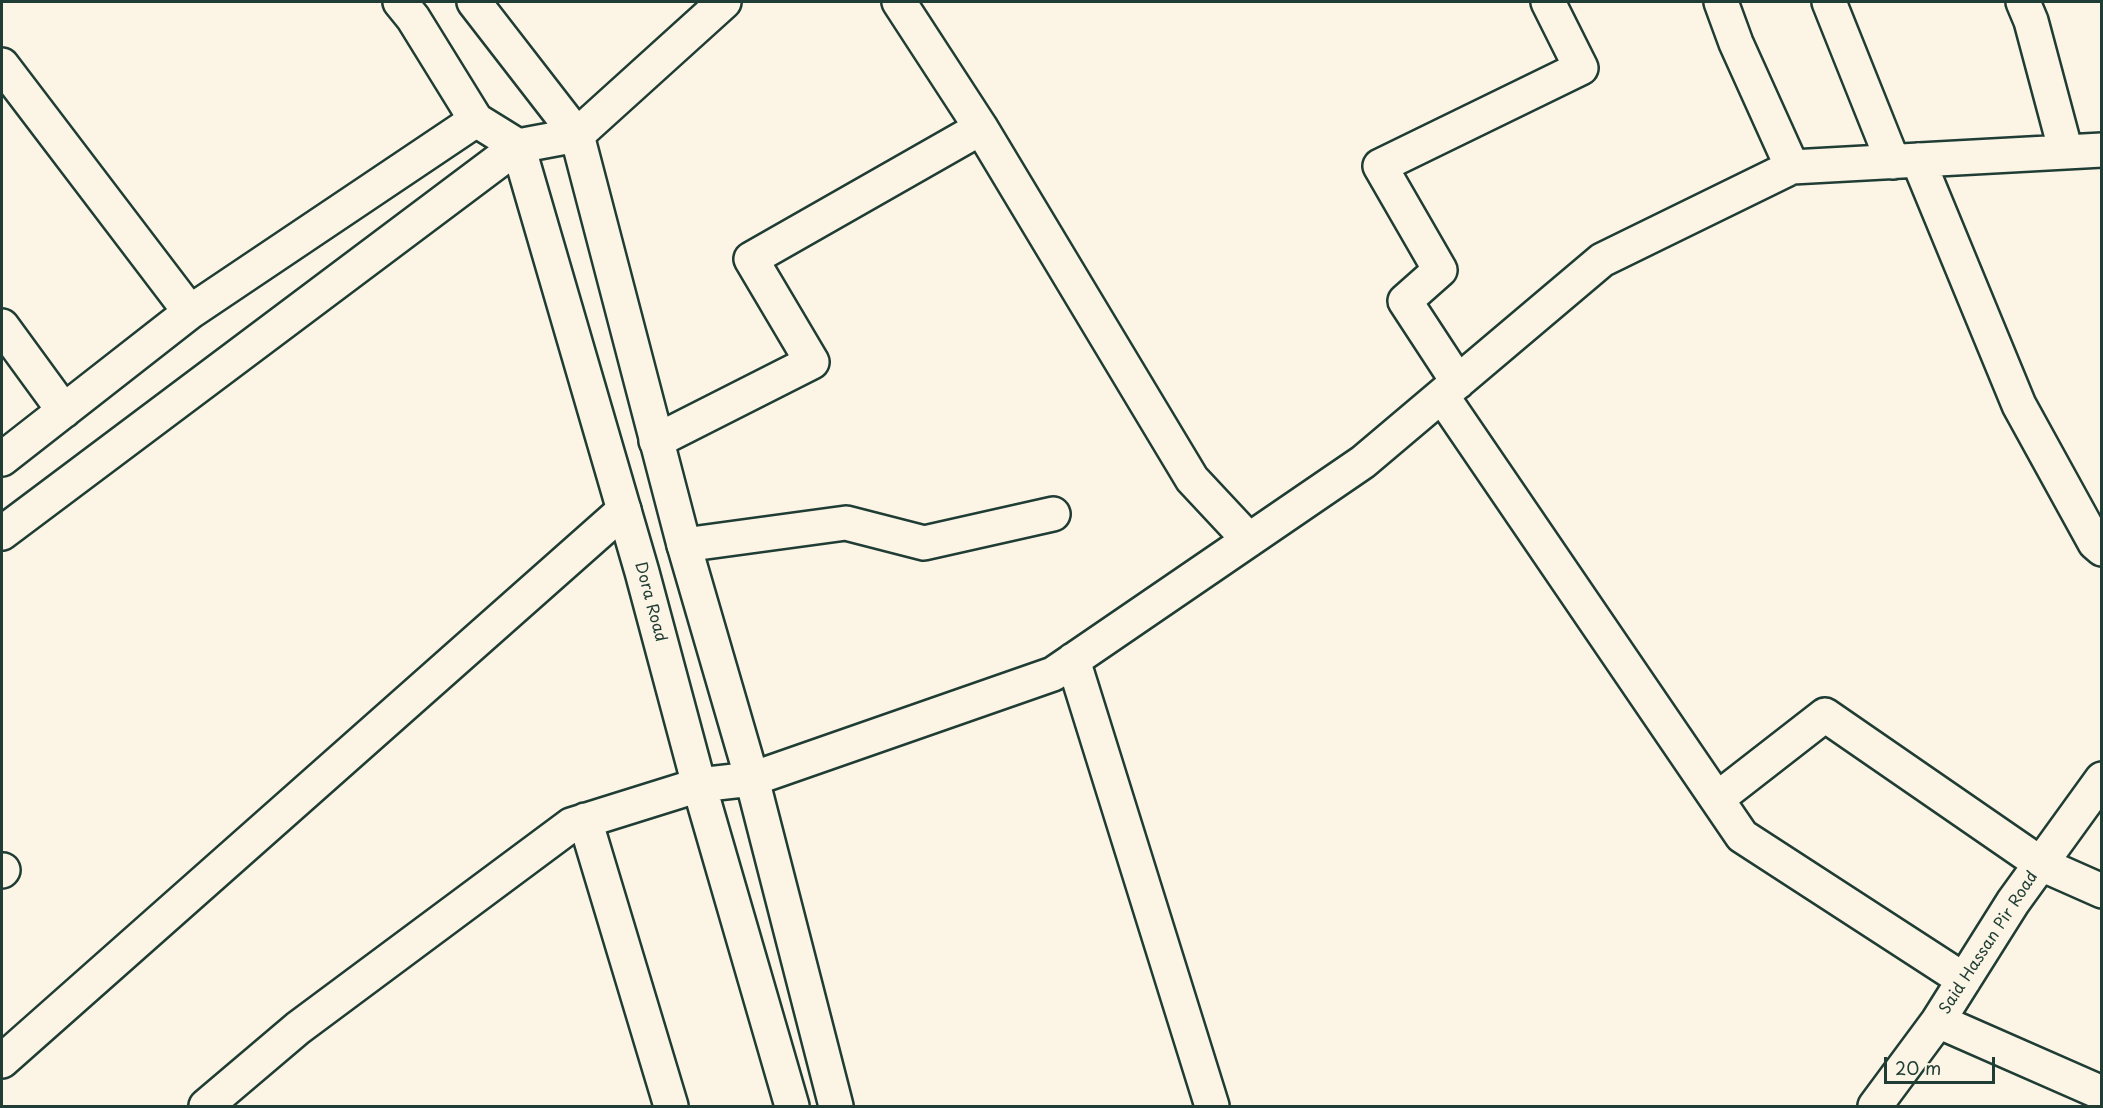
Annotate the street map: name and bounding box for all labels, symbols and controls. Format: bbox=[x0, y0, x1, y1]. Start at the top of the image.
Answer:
street label: Dora Road bbox=[630, 560, 670, 644]
street label: Said Hassan Pir Road bbox=[1936, 868, 2042, 1018]
scale bar bbox=[1887, 1045, 1998, 1083]
text: 20 m bbox=[1895, 1054, 1941, 1081]

